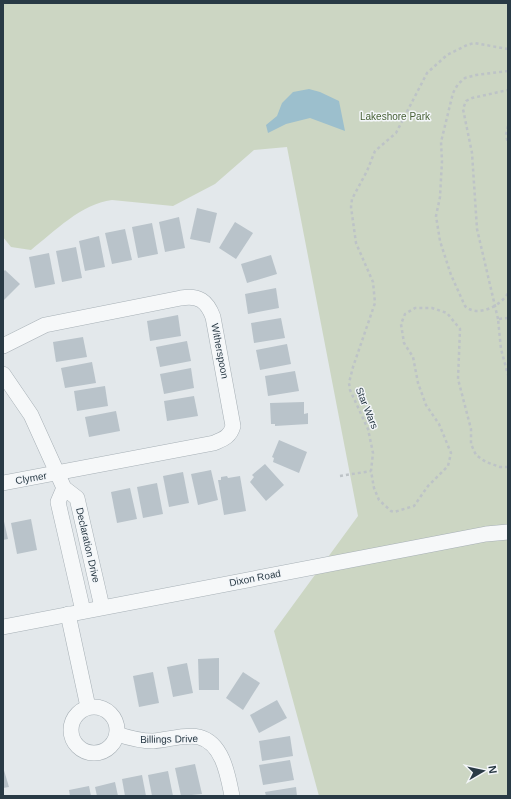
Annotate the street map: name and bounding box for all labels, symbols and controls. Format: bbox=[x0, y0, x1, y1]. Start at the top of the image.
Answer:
park label: Lakeshore Park bbox=[360, 111, 431, 122]
street label: Witherspoon bbox=[209, 322, 231, 380]
street label: Star Wars bbox=[354, 386, 380, 430]
street label: Clymer bbox=[14, 470, 48, 486]
street label: Declaration Drive bbox=[74, 506, 102, 584]
street label: Dixon Road bbox=[228, 568, 282, 588]
street label: Billings Drive bbox=[140, 733, 198, 745]
north arrow bbox=[463, 751, 503, 791]
text: N bbox=[486, 765, 499, 774]

